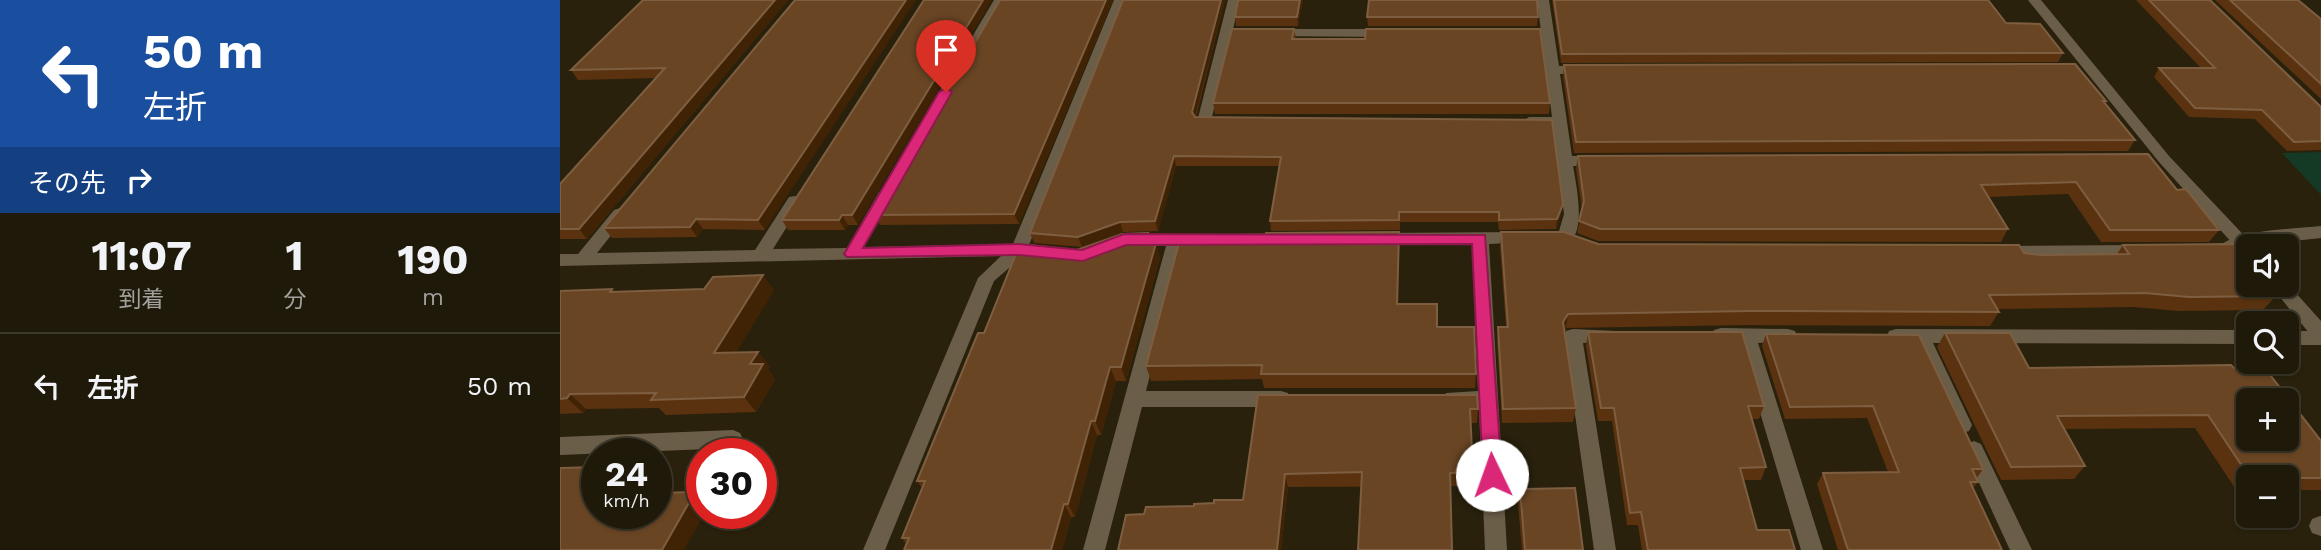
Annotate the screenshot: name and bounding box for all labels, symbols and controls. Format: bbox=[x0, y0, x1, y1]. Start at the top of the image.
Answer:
pin bbox=[916, 20, 976, 92]
text: 50 m bbox=[143, 22, 263, 80]
icon: left bbox=[28, 28, 119, 119]
icon: arrive bbox=[927, 31, 965, 69]
text: 左折 bbox=[143, 88, 207, 126]
icon: right bbox=[120, 161, 158, 199]
text: その先 bbox=[28, 168, 106, 198]
text: 11:07 bbox=[91, 231, 192, 280]
text: 1 bbox=[286, 231, 304, 280]
map controls bbox=[2236, 234, 2299, 528]
button: sound bbox=[2236, 234, 2299, 297]
text: 190 bbox=[398, 235, 469, 284]
text: m bbox=[422, 284, 444, 311]
text: 到着 bbox=[119, 286, 165, 313]
text: 分 bbox=[283, 286, 306, 313]
button: search bbox=[2236, 311, 2299, 374]
icon: left bbox=[28, 367, 66, 405]
text: 50 m bbox=[467, 371, 532, 401]
text: 左折 bbox=[87, 373, 139, 403]
button: + bbox=[2236, 388, 2299, 451]
speed limit sign: 30 bbox=[686, 438, 777, 529]
position arrow bbox=[1455, 438, 1529, 512]
text: 24 bbox=[605, 453, 648, 495]
button: − bbox=[2236, 465, 2299, 528]
text: km/h bbox=[603, 490, 650, 511]

